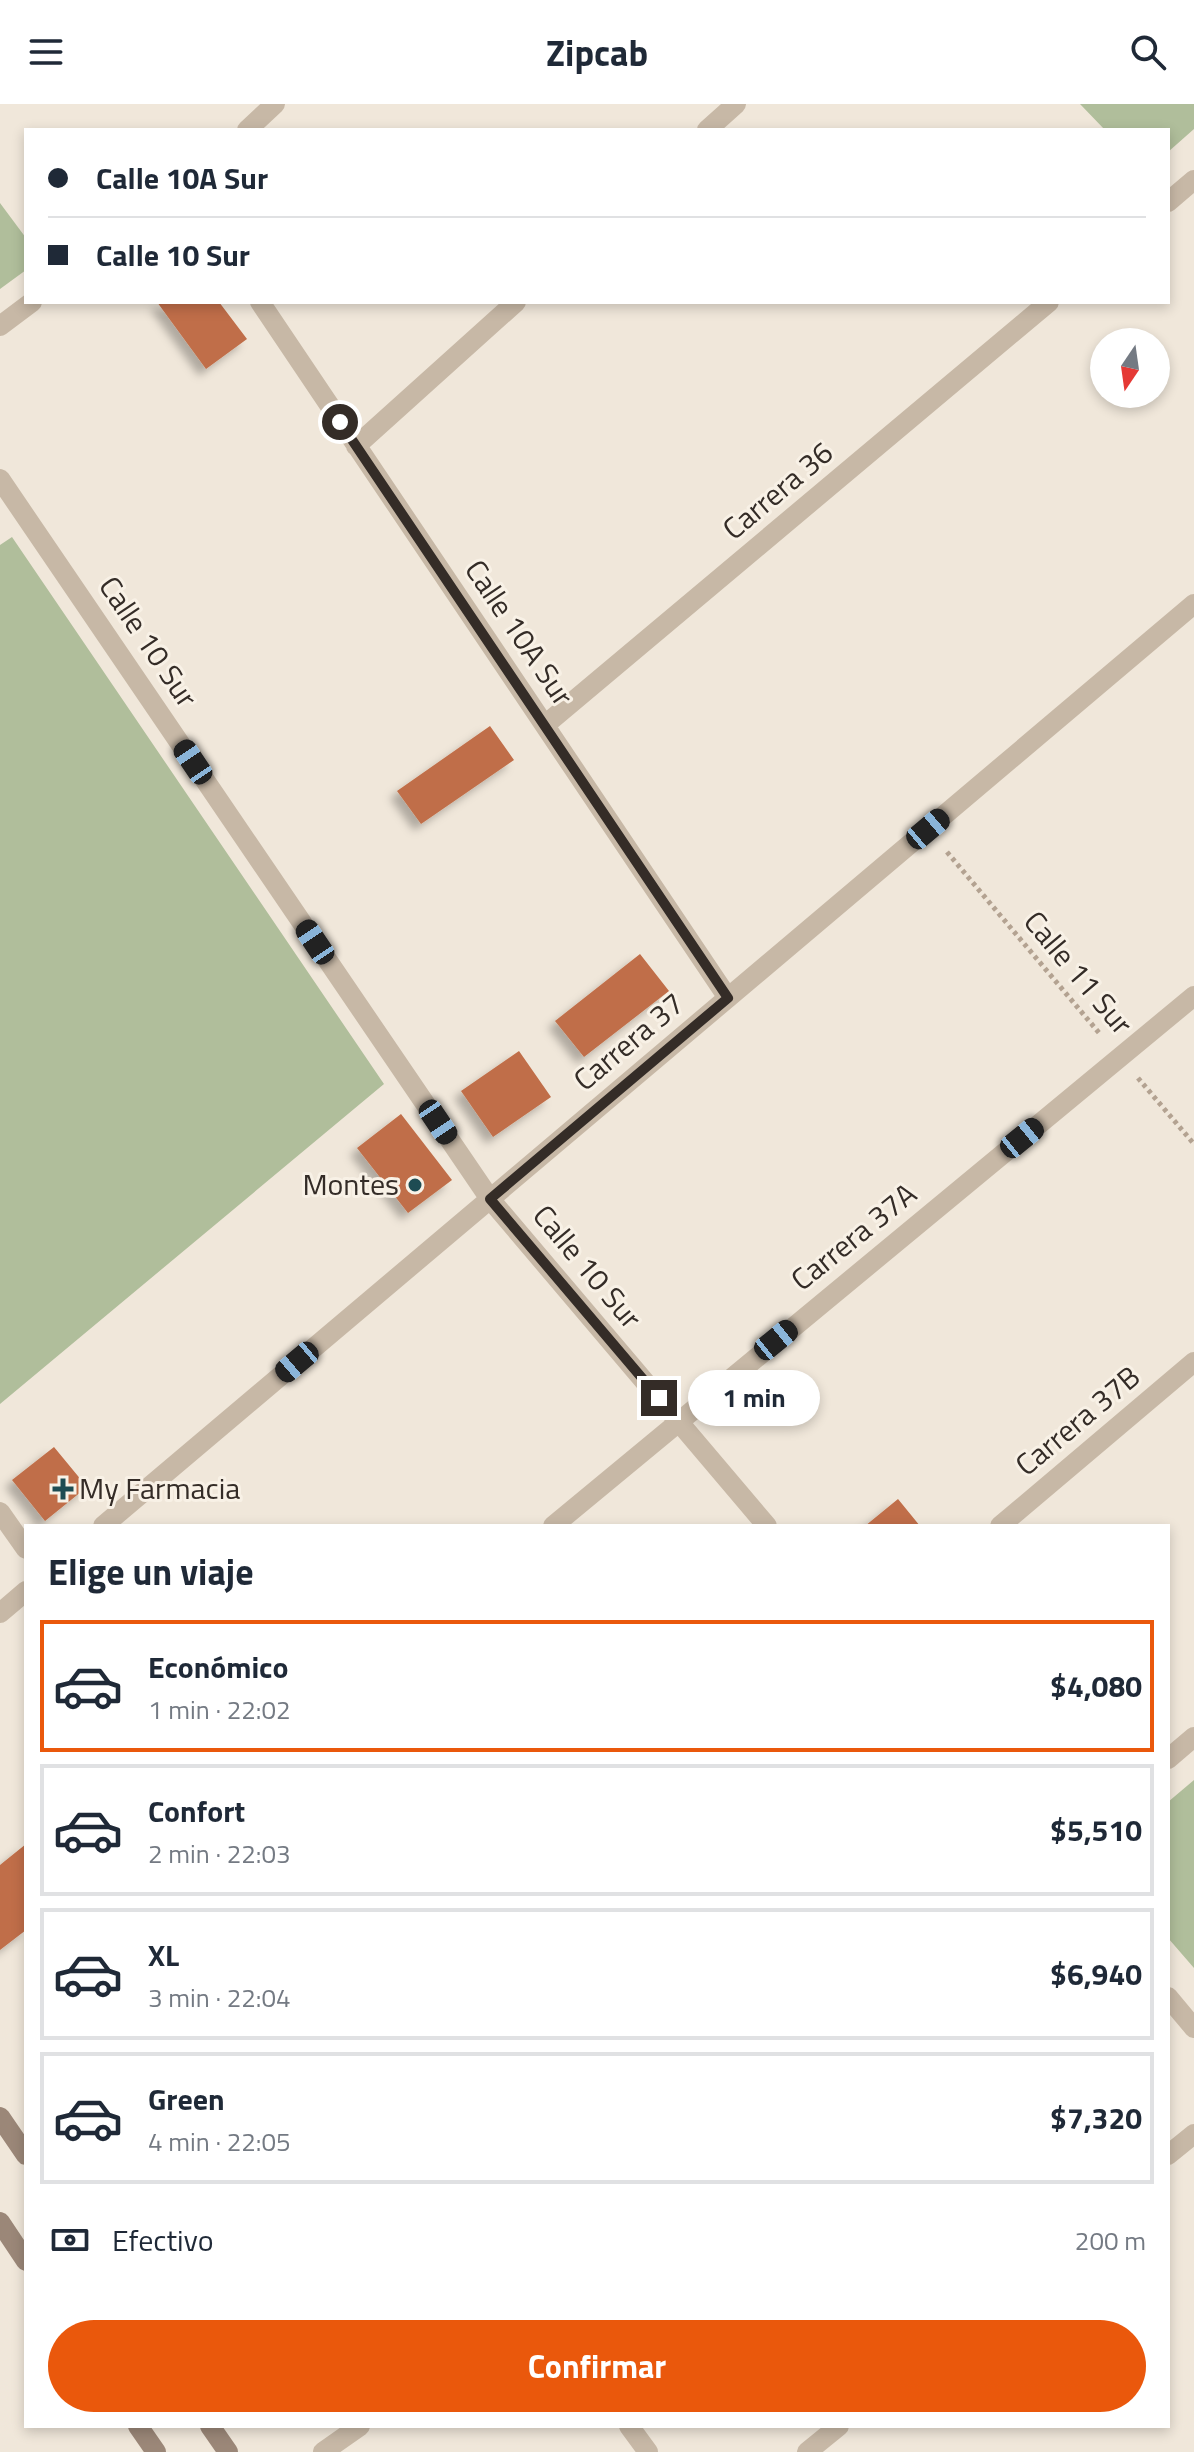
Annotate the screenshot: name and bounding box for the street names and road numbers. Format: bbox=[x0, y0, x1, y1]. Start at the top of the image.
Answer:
street label: Carrera 36 bbox=[712, 430, 843, 550]
street label: Calle 10A Sur bbox=[454, 550, 586, 715]
street label: Calle 10 Sur bbox=[88, 567, 210, 716]
street label: Calle 11 Sur bbox=[1013, 900, 1145, 1044]
street label: Carrera 37 bbox=[563, 981, 694, 1101]
street label: Carrera 37A bbox=[780, 1171, 926, 1301]
street label: Calle 10 Sur bbox=[522, 1194, 654, 1338]
street label: Carrera 37B bbox=[1005, 1354, 1150, 1486]

